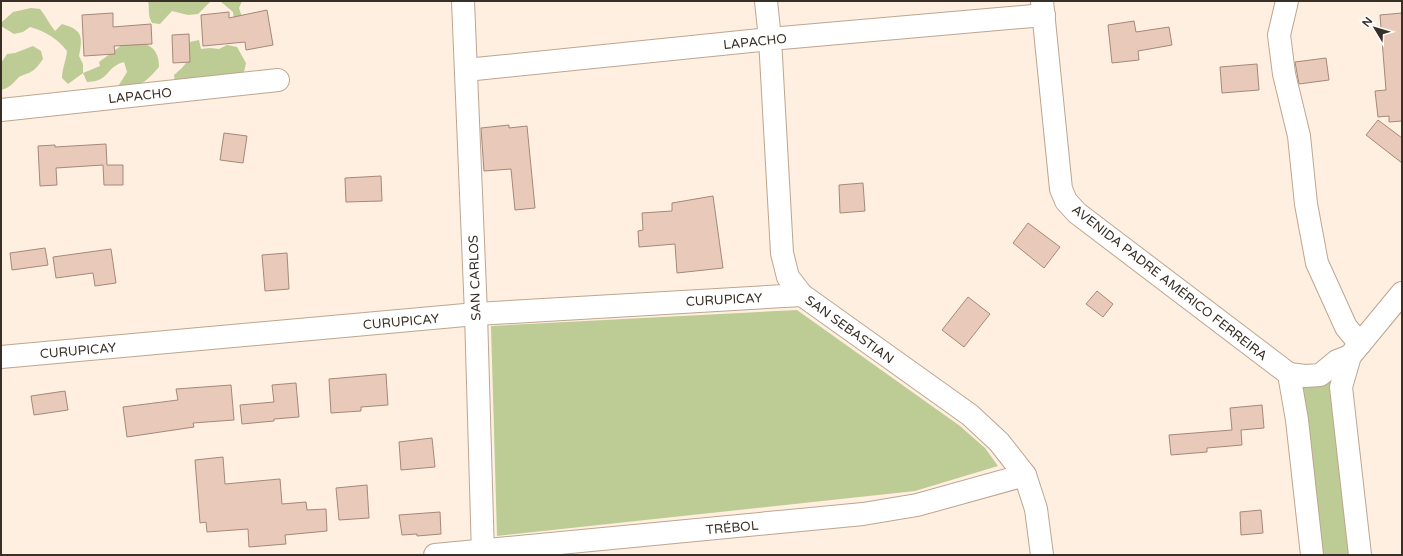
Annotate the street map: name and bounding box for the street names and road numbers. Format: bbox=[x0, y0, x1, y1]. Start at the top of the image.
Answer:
street label: LAPACHO bbox=[722, 31, 788, 53]
street label: LAPACHO bbox=[107, 85, 173, 107]
street label: AVENIDA PADRE AMÉRICO FERREIRA bbox=[1068, 201, 1271, 364]
street label: SAN CARLOS bbox=[466, 235, 484, 321]
street label: CURUPICAY bbox=[685, 290, 763, 310]
street label: SAN SEBASTIAN bbox=[802, 292, 897, 367]
street label: CURUPICAY bbox=[362, 311, 440, 333]
street label: CURUPICAY bbox=[39, 340, 117, 362]
street label: TRÉBOL bbox=[705, 518, 759, 538]

